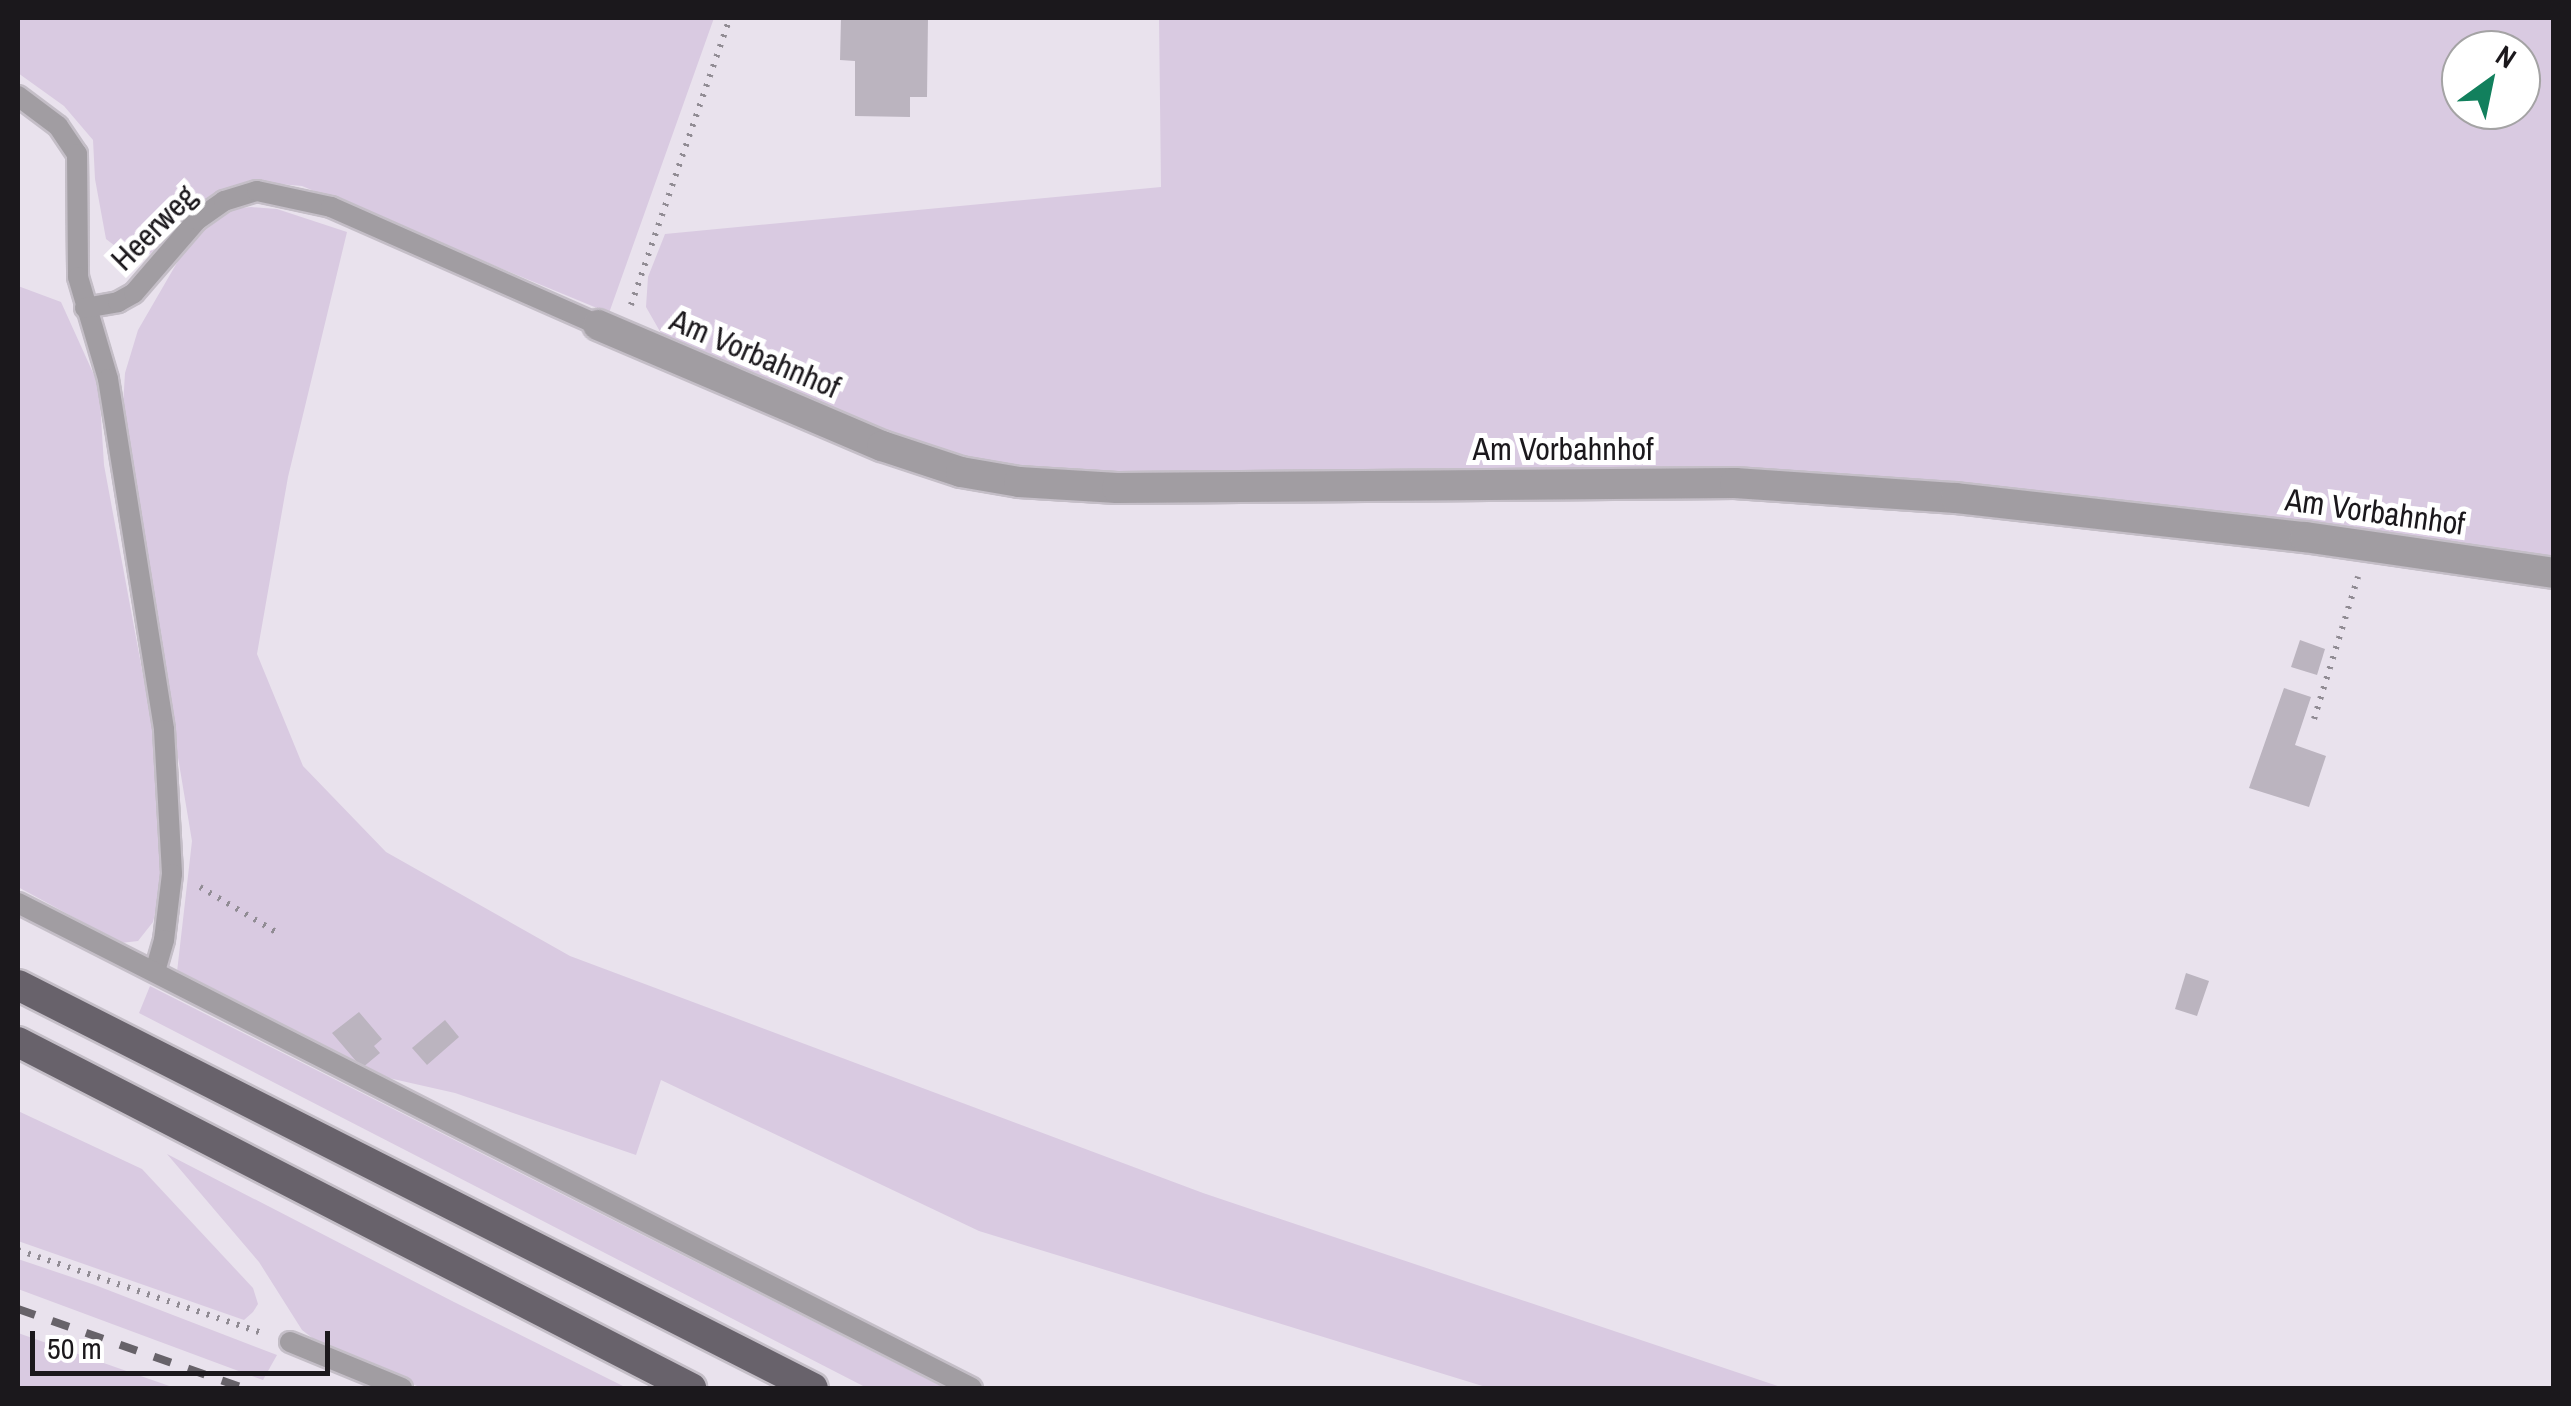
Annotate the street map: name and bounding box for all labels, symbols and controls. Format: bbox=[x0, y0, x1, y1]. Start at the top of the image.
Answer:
north arrow bbox=[2441, 30, 2541, 130]
text: N bbox=[2489, 36, 2524, 77]
street label: Heerweg bbox=[103, 177, 205, 279]
street label: Am Vorbahnhof bbox=[664, 301, 846, 407]
street label: Am Vorbahnhof bbox=[1473, 430, 1653, 468]
street label: Am Vorbahnhof bbox=[2283, 480, 2467, 544]
scale bar bbox=[35, 1311, 335, 1373]
text: 50 m bbox=[47, 1328, 102, 1368]

